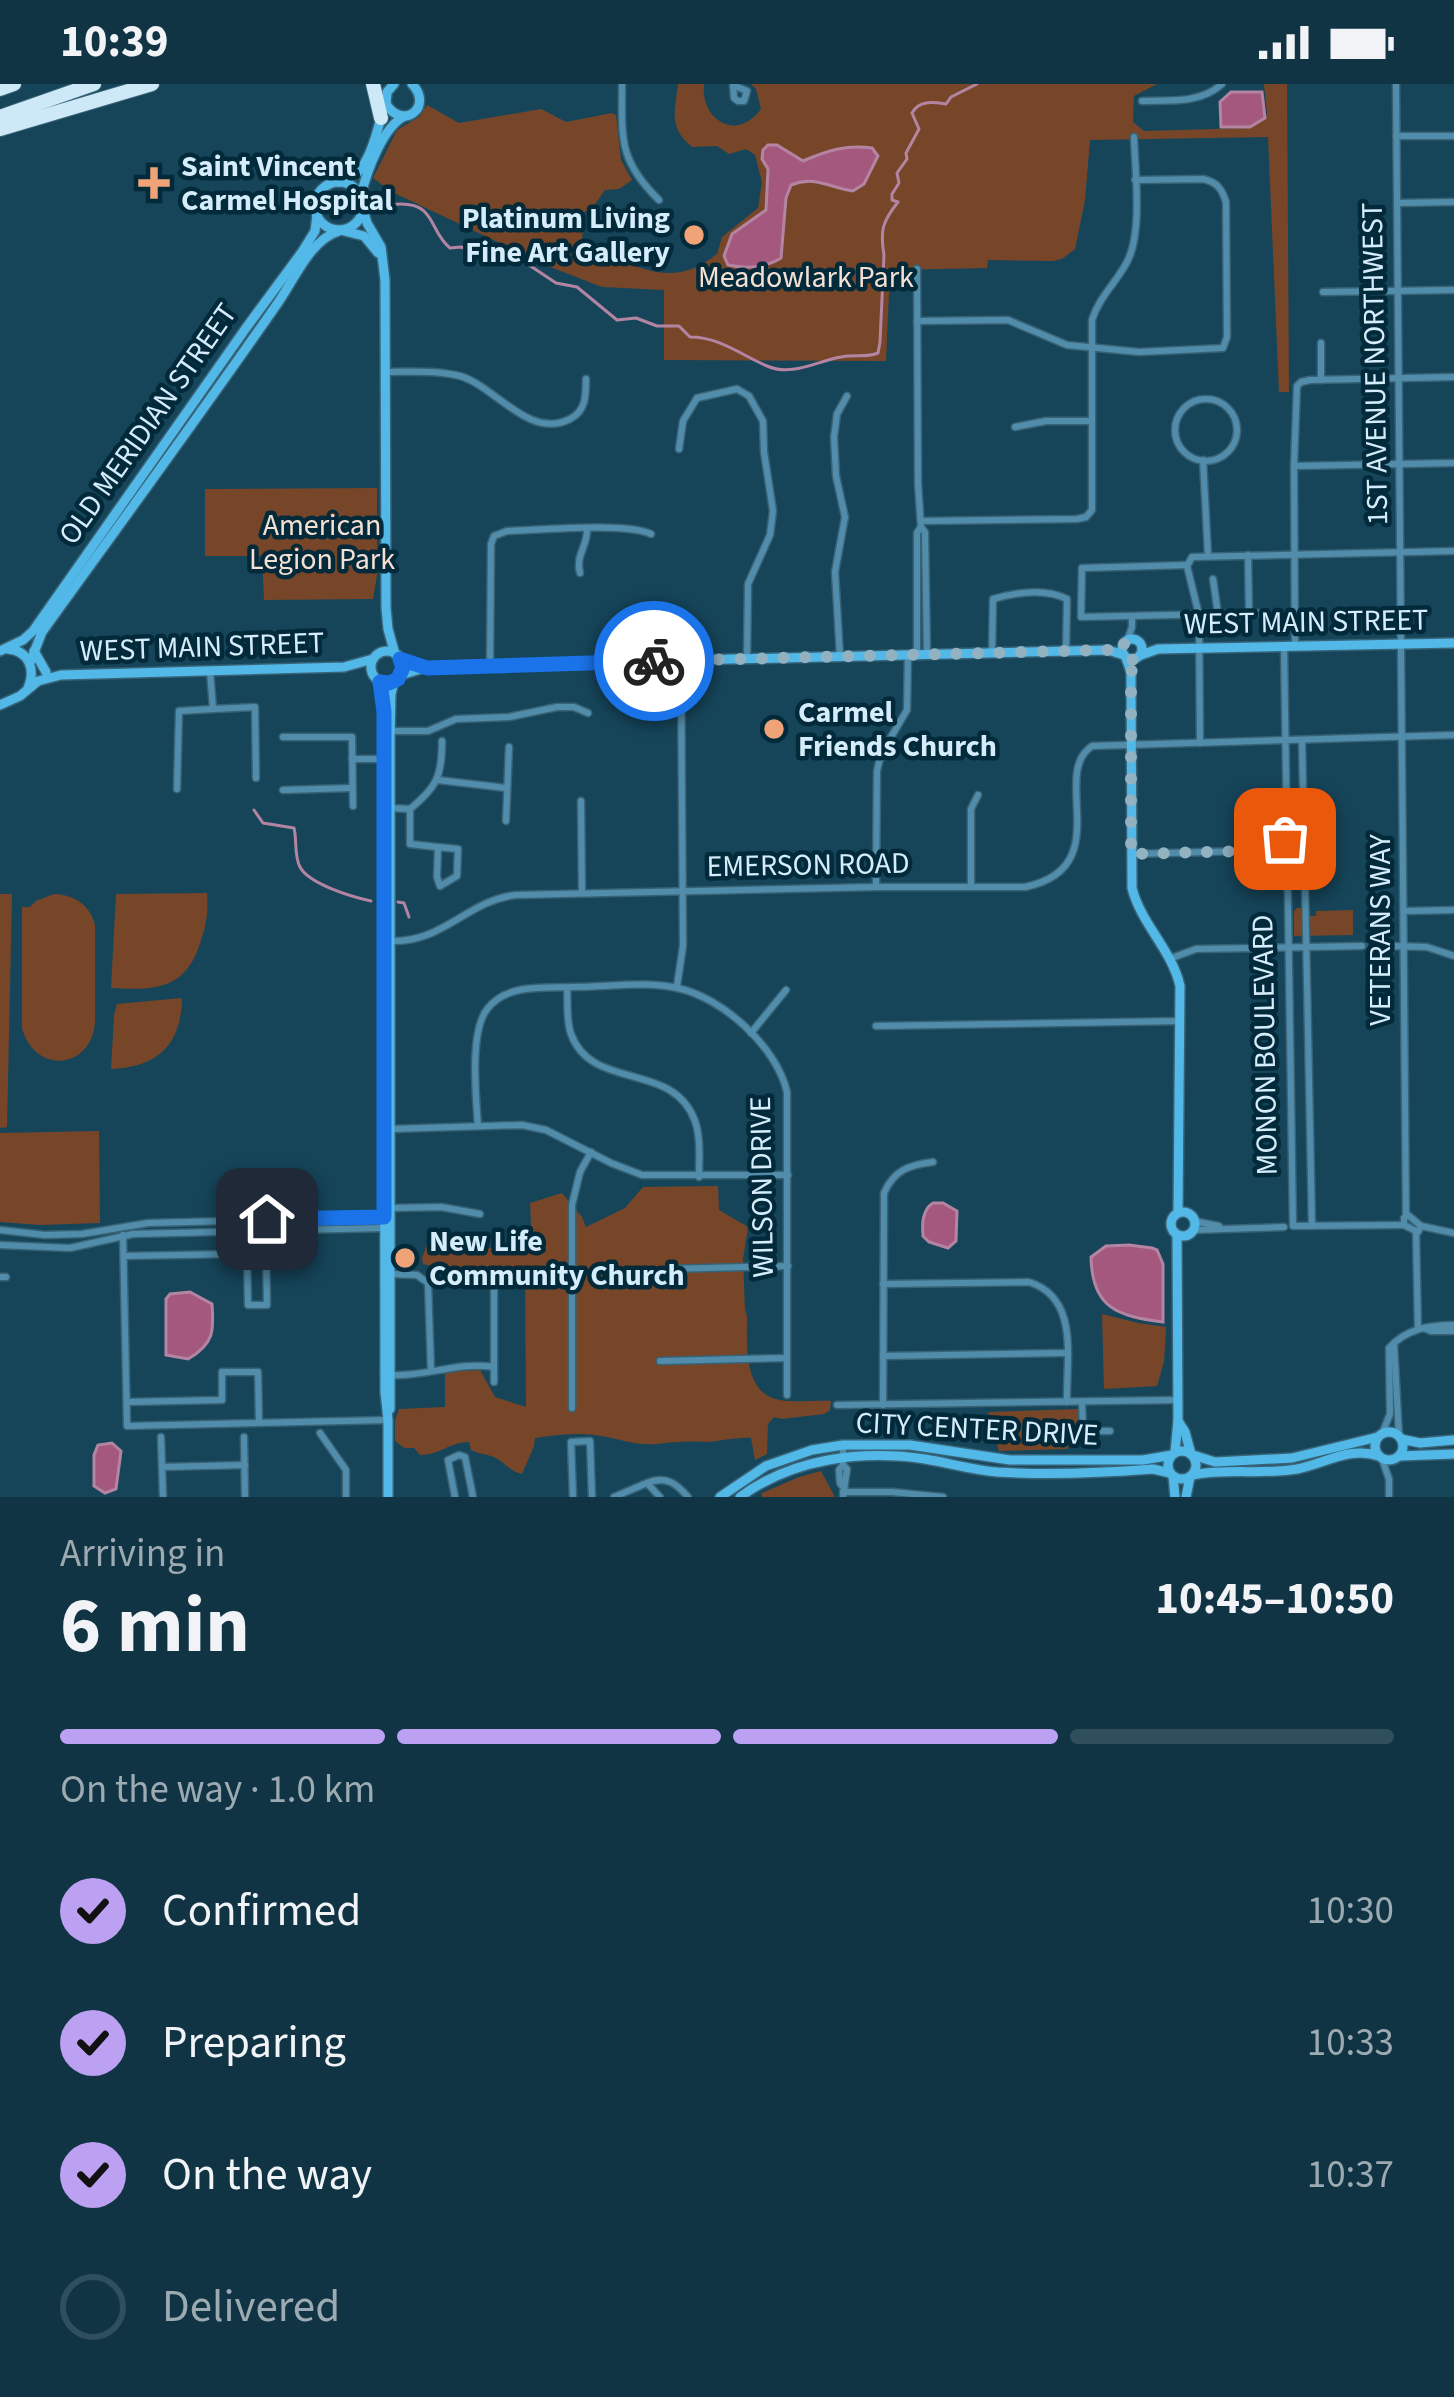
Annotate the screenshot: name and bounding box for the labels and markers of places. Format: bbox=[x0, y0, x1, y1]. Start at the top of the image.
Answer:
place label: Saint Vincent Carmel Hospital bbox=[181, 145, 393, 222]
marker: Saint Vincent Carmel Hospital bbox=[138, 167, 170, 199]
place label: Platinum Living Fine Art Gallery bbox=[462, 197, 670, 274]
marker: Platinum Living Fine Art Gallery bbox=[681, 222, 707, 248]
place label: Carmel Friends Church bbox=[798, 691, 997, 768]
marker: Carmel Friends Church bbox=[761, 716, 787, 742]
pin bbox=[1234, 788, 1336, 890]
pin bbox=[216, 1168, 318, 1270]
place label: New Life Community Church bbox=[429, 1220, 685, 1297]
marker: New Life Community Church bbox=[392, 1245, 418, 1271]

